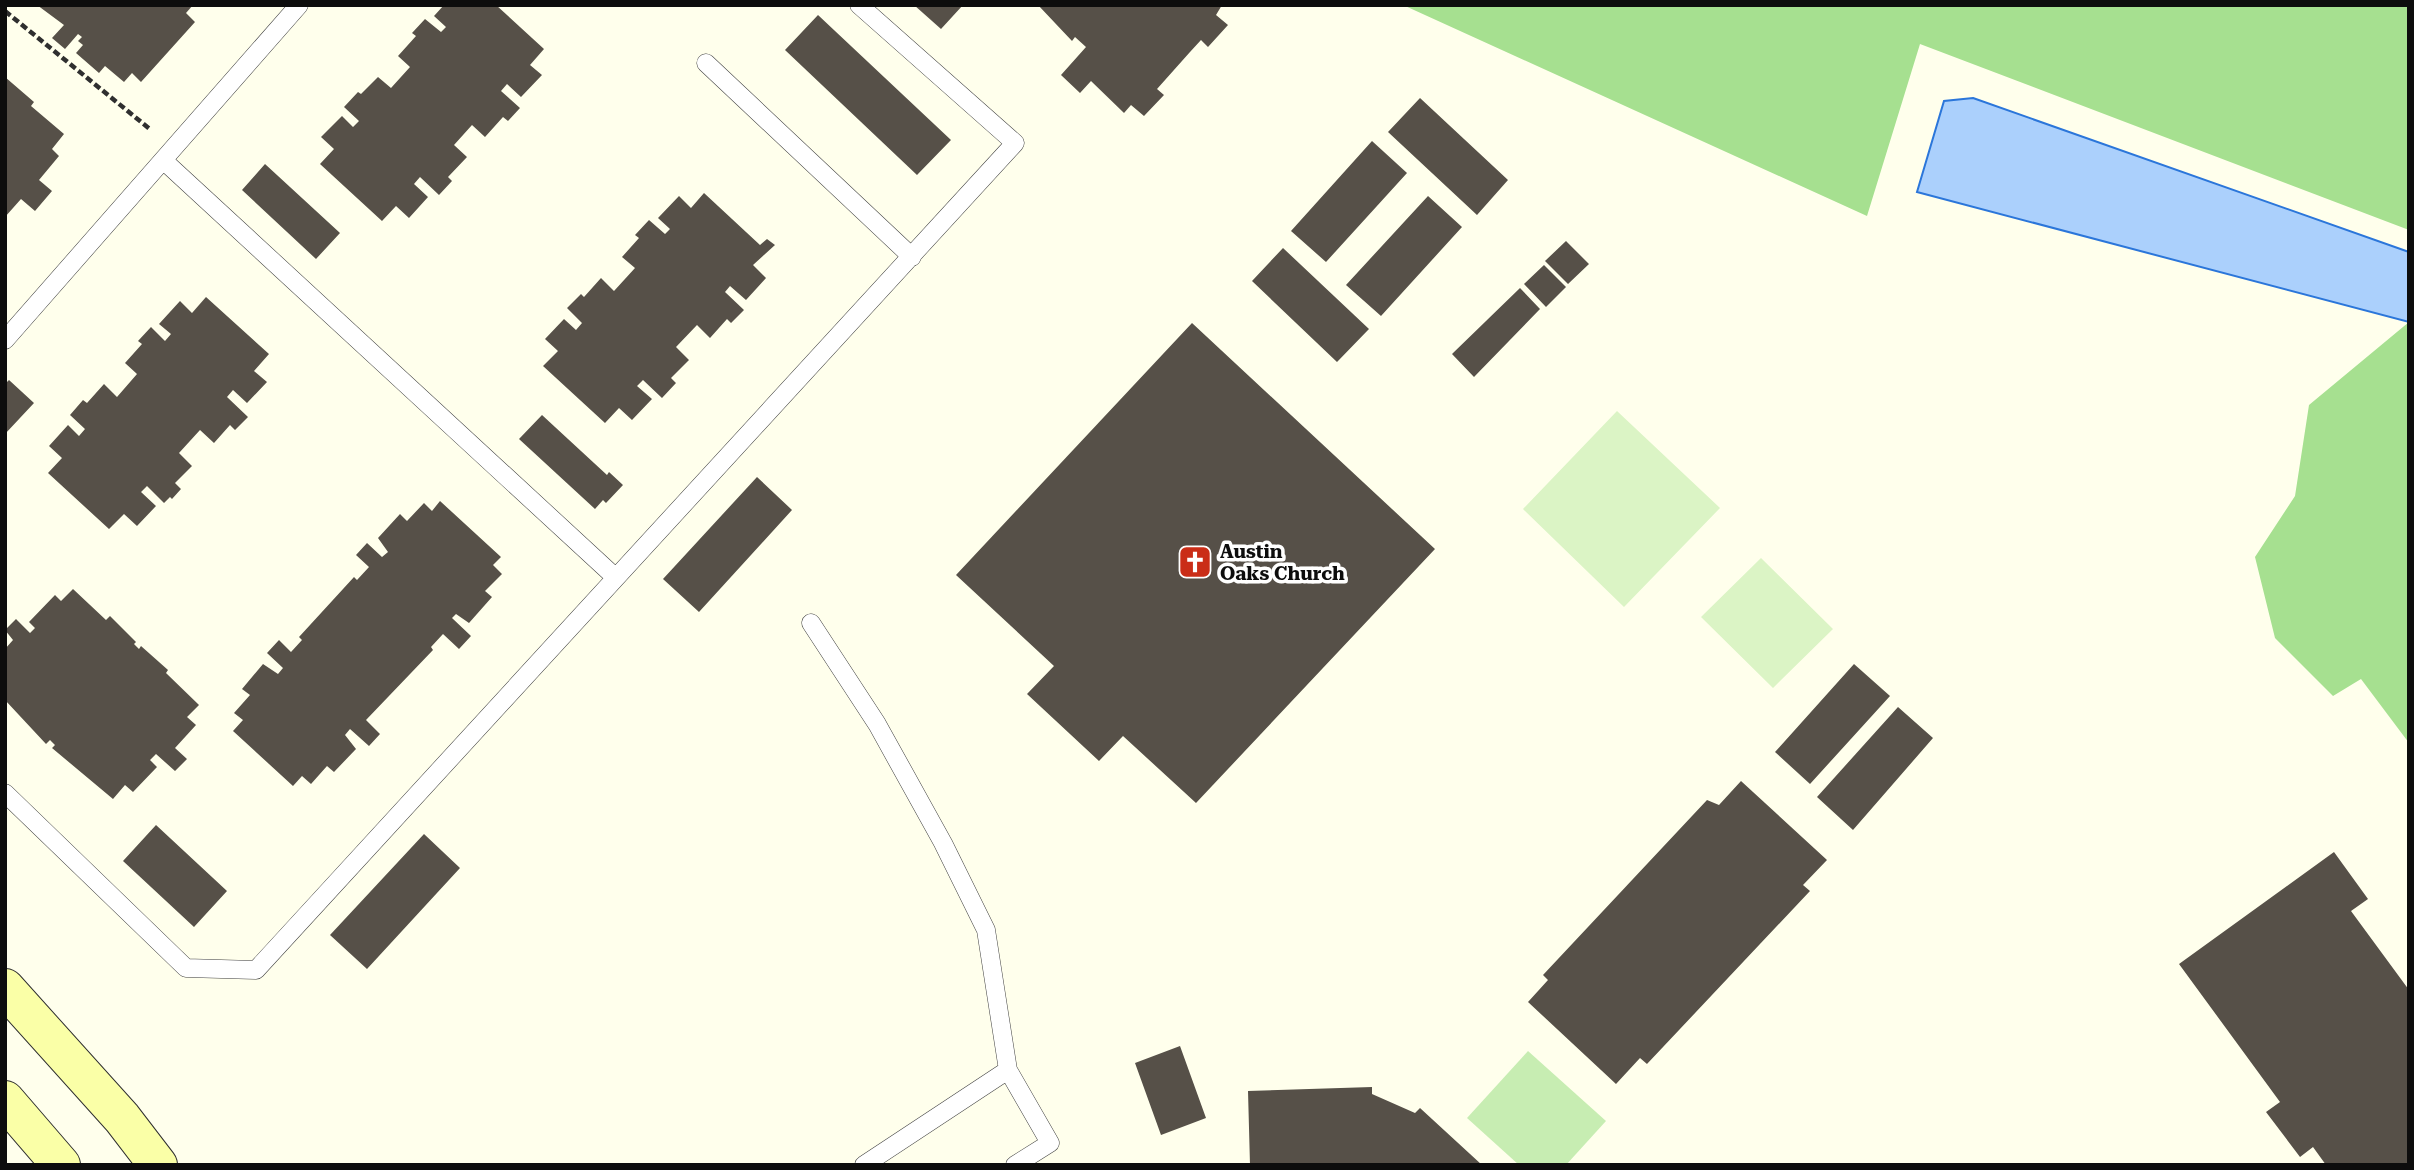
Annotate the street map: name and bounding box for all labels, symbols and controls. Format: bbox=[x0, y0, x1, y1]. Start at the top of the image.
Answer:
place label: Austin Oaks Church bbox=[1220, 540, 1345, 585]
church icon: Austin Oaks Church bbox=[1176, 543, 1214, 581]

